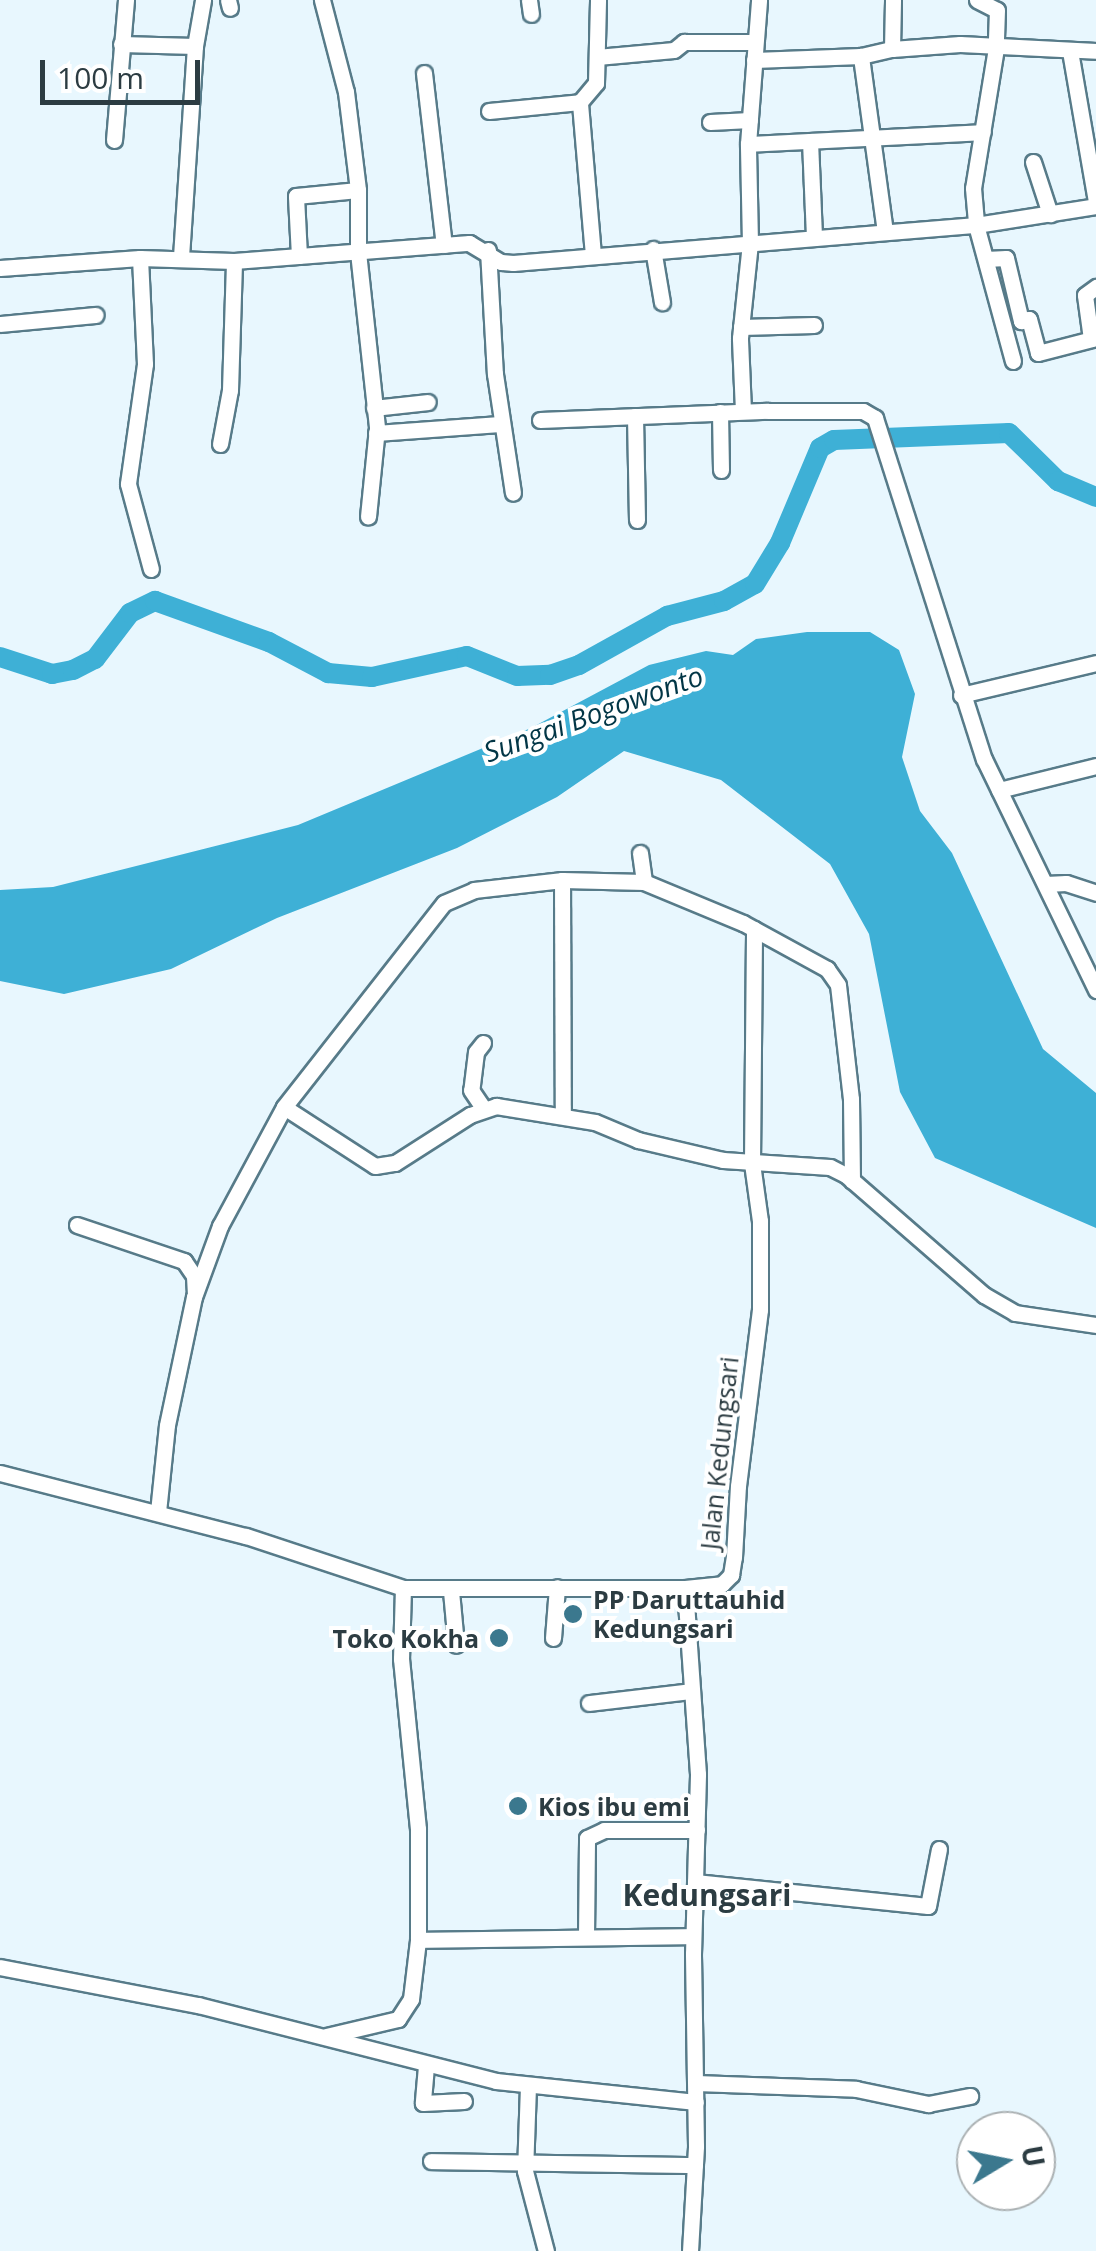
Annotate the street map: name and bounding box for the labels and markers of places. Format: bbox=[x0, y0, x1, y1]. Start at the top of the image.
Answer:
place label: PP Daruttauhid Kedungsari bbox=[593, 1585, 785, 1644]
marker: PP Daruttauhid Kedungsari bbox=[562, 1603, 584, 1625]
place label: Toko Kokha bbox=[332, 1623, 479, 1653]
marker: Toko Kokha bbox=[488, 1627, 510, 1649]
place label: Kios ibu emi bbox=[538, 1791, 690, 1821]
marker: Kios ibu emi bbox=[507, 1795, 529, 1817]

